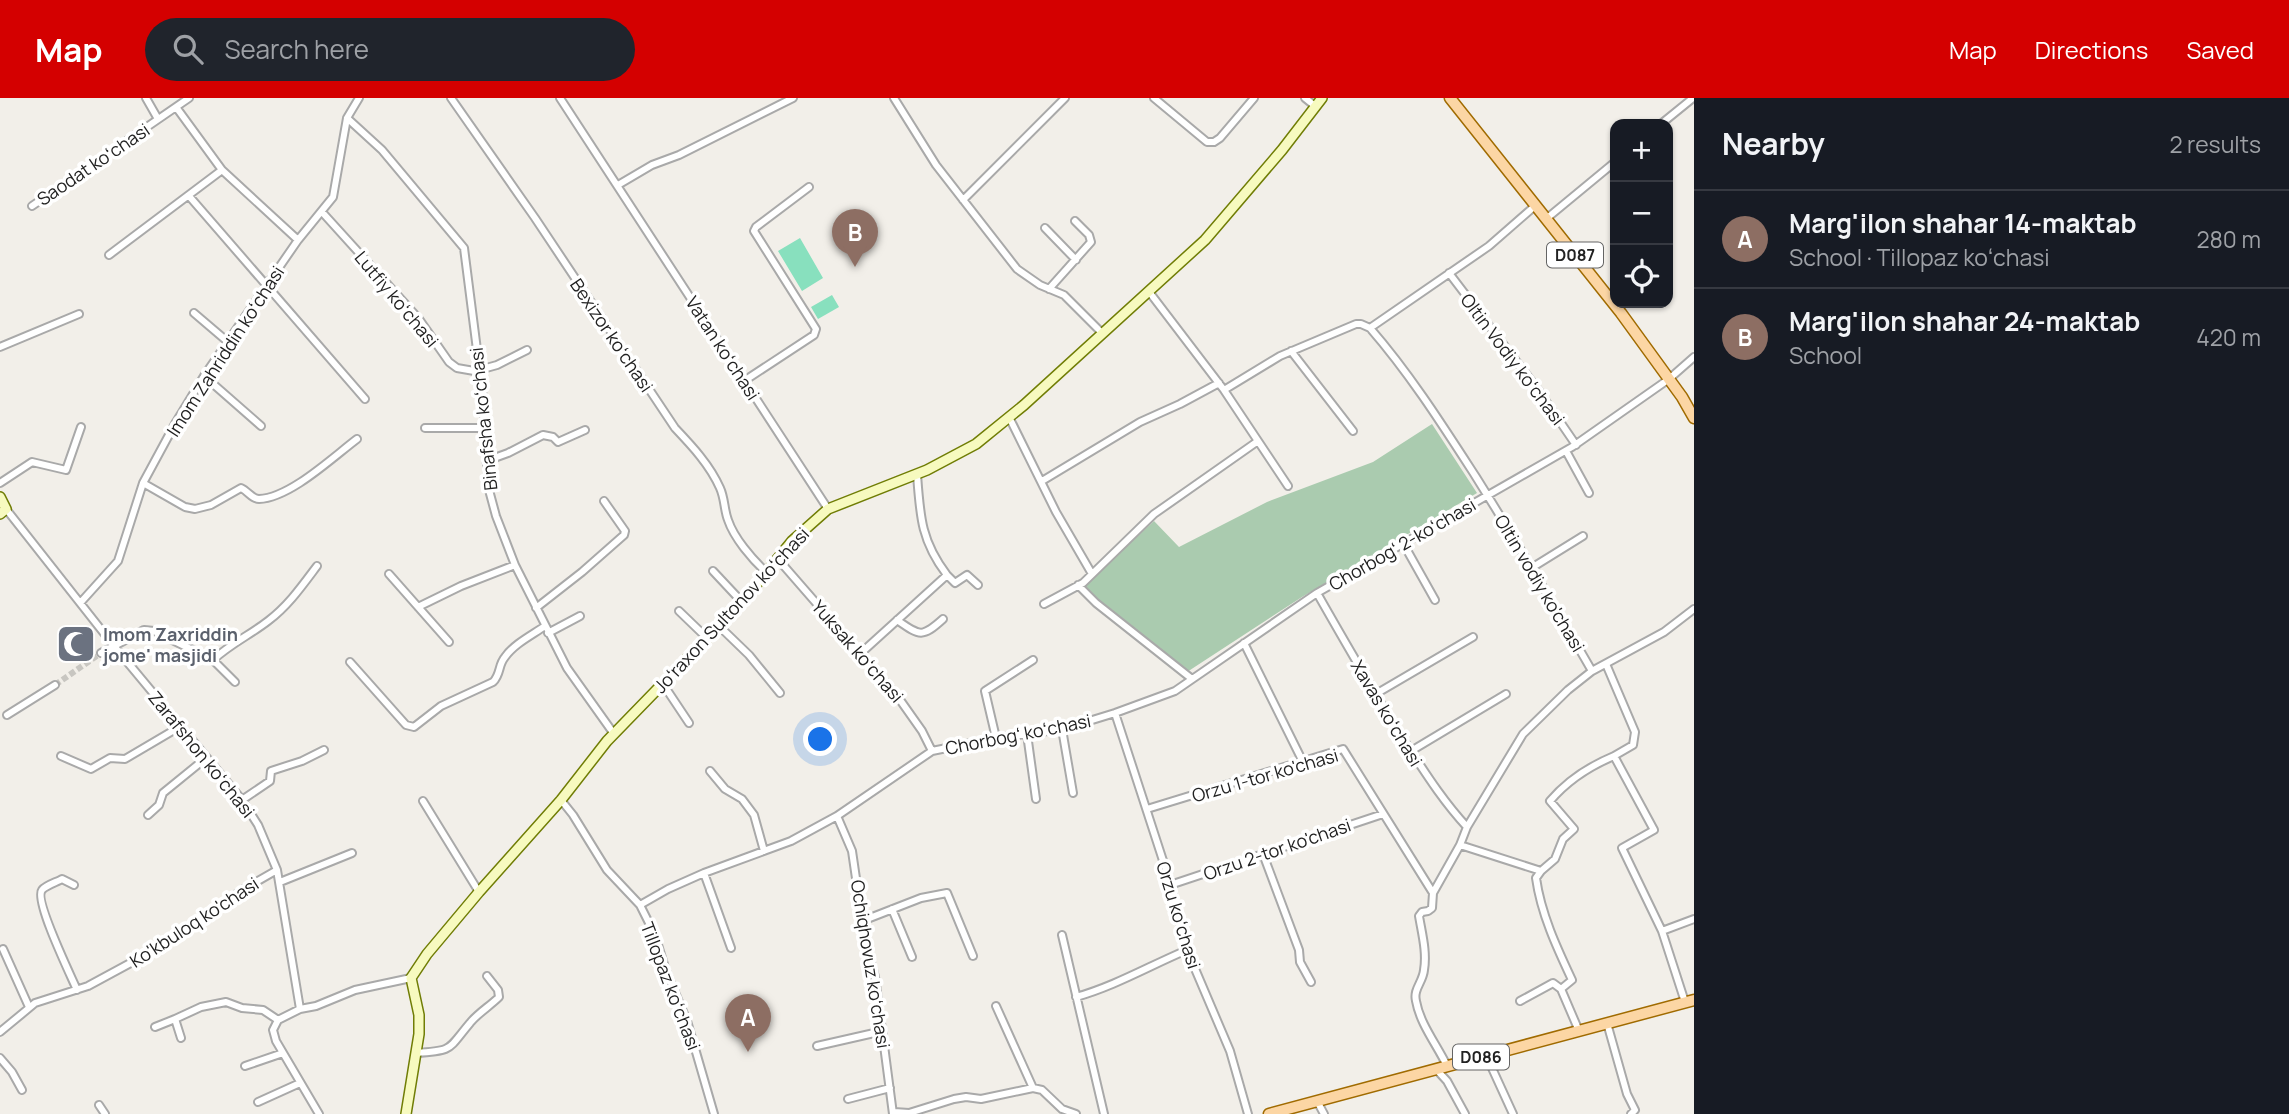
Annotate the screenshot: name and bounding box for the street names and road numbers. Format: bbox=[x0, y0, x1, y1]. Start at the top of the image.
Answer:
street label: Saodat koʻchasi bbox=[32, 117, 154, 211]
road number: D087 bbox=[1547, 242, 1603, 267]
street label: Lutfiy koʻchasi bbox=[350, 246, 444, 352]
street label: Imom Zahriddin koʻchasi bbox=[161, 261, 289, 441]
street label: Bexizor koʻchasi bbox=[565, 274, 659, 396]
street label: Oltin Vodiy koʻchasi bbox=[1456, 288, 1570, 430]
street label: Vatan koʻchasi bbox=[680, 291, 766, 405]
street label: Binafsha koʻchasi bbox=[464, 346, 502, 492]
street label: Chorbogʻ 2-koʻchasi bbox=[1324, 492, 1480, 596]
street label: Oltin vodiy ko'chasi bbox=[1490, 510, 1590, 656]
street label: Joʻraxon Sultonov koʻchasi bbox=[648, 522, 814, 698]
street label: Yuksak koʻchasi bbox=[807, 595, 909, 707]
street label: Xavas koʻchasi bbox=[1346, 655, 1428, 771]
street label: Zarafshon koʻchasi bbox=[143, 686, 261, 822]
street label: Chorbogʻ koʻchasi bbox=[943, 708, 1093, 760]
street label: Orzu 1-tor ko'chasi bbox=[1189, 743, 1341, 807]
street label: Orzu 2-tor ko'chasi bbox=[1200, 813, 1354, 885]
street label: Orzu koʻchasi bbox=[1151, 858, 1207, 972]
street label: Ko'kbuloq ko'chasi bbox=[125, 871, 263, 973]
street label: Ochiqhovuz koʻchasi bbox=[846, 878, 896, 1050]
street label: Tillopaz koʻchasi bbox=[636, 918, 706, 1054]
road number: D086 bbox=[1453, 1044, 1509, 1070]

